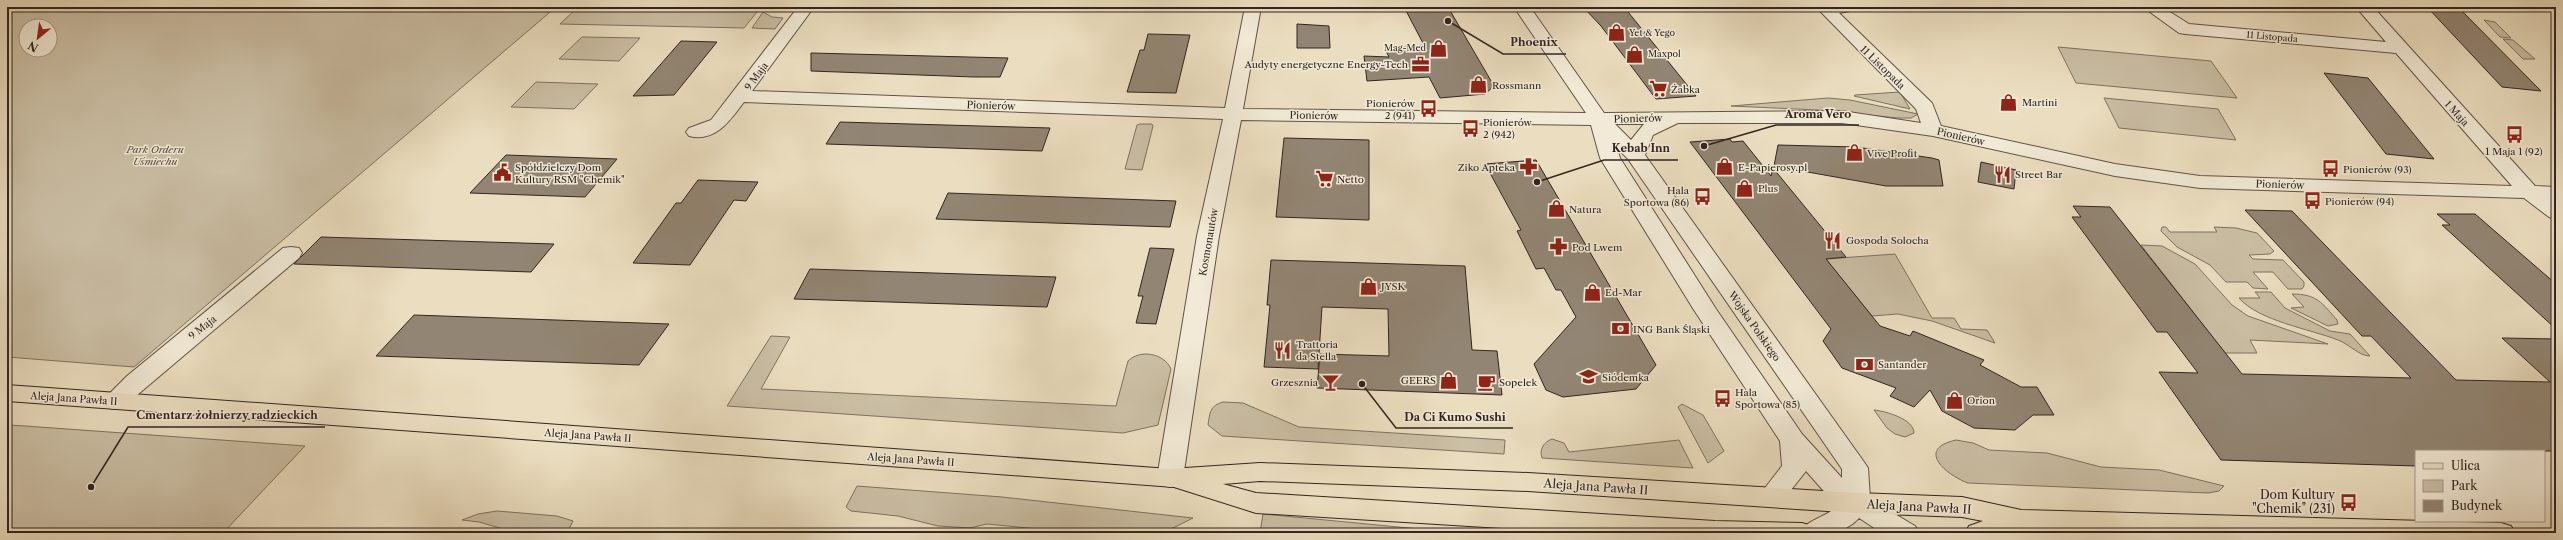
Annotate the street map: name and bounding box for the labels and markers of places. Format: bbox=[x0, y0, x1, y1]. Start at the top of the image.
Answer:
shop icon: Yet & Yego bbox=[1606, 23, 1626, 43]
place label: Yet & Yego bbox=[1628, 27, 1675, 38]
callout: Phoenix bbox=[1503, 31, 1566, 54]
shop icon: Mag-Med bbox=[1429, 38, 1449, 58]
place label: Mag-Med bbox=[1384, 42, 1427, 53]
shop icon: Maxpol bbox=[1625, 44, 1645, 64]
place label: Maxpol bbox=[1648, 48, 1681, 59]
office icon: Audyty energetyczne Energy-Tech bbox=[1411, 54, 1431, 74]
place label: Audyty energetyczne Energy-Tech bbox=[1243, 58, 1409, 71]
shop icon: Rossmann bbox=[1469, 75, 1489, 95]
place label: Rossmann bbox=[1492, 79, 1542, 92]
supermarket icon: Żabka bbox=[1648, 79, 1668, 99]
place label: Żabka bbox=[1671, 83, 1701, 96]
shop icon: Martini bbox=[1999, 92, 2019, 112]
place label: Martini bbox=[2022, 96, 2057, 109]
place label: Pionierów 2 (941) bbox=[1366, 97, 1416, 122]
bus stop icon: Pionierów 2 (941) bbox=[1418, 99, 1438, 119]
callout: Aroma Vero bbox=[1776, 102, 1859, 125]
place label: Pionierów 2 (942) bbox=[1483, 116, 1533, 141]
bus stop icon: Pionierów 2 (942) bbox=[1460, 118, 1480, 138]
bus stop icon: 1 Maja 1 (92) bbox=[2504, 124, 2524, 144]
callout: Kebab Inn bbox=[1604, 137, 1678, 160]
shop icon: Vive Profit bbox=[1844, 143, 1864, 163]
place label: 1 Maja 1 (92) bbox=[2485, 145, 2543, 158]
place label: Vive Profit bbox=[1866, 147, 1918, 160]
pharmacy icon: Ziko Apteka bbox=[1518, 157, 1538, 177]
shop icon: E-Papierosy.pl bbox=[1715, 157, 1735, 177]
bus stop icon: Pionierów (93) bbox=[2320, 159, 2340, 179]
place label: Spółdzielczy Dom Kultury RSM "Chemik" bbox=[515, 161, 625, 186]
place label: Ziko Apteka bbox=[1458, 161, 1516, 174]
place label: E-Papierosy.pl bbox=[1738, 161, 1807, 174]
public building icon: Spółdzielczy Dom Kultury RSM "Chemik" bbox=[492, 163, 512, 183]
place label: Pionierów (93) bbox=[2343, 163, 2411, 176]
restaurant icon: Street Bar bbox=[1992, 164, 2012, 184]
place label: Street Bar bbox=[2015, 168, 2063, 181]
supermarket icon: Netto bbox=[1314, 169, 1334, 189]
place label: Netto bbox=[1337, 173, 1364, 186]
shop icon: Plus bbox=[1735, 178, 1755, 198]
place label: Plus bbox=[1758, 182, 1778, 195]
place label: Hala Sportowa (86) bbox=[1624, 184, 1690, 209]
bus stop icon: Hala Sportowa (86) bbox=[1692, 186, 1712, 206]
bus stop icon: Pionierów (94) bbox=[2302, 191, 2322, 211]
place label: Pionierów (94) bbox=[2325, 195, 2394, 208]
shop icon: Natura bbox=[1546, 199, 1566, 219]
place label: Natura bbox=[1569, 203, 1602, 216]
restaurant icon: Gospoda Solocha bbox=[1823, 230, 1843, 250]
place label: Gospoda Solocha bbox=[1846, 234, 1929, 247]
pharmacy icon: Pod Lwem bbox=[1549, 237, 1569, 257]
place label: Pod Lwem bbox=[1572, 241, 1623, 254]
shop icon: JYSK bbox=[1358, 276, 1378, 296]
place label: JYSK bbox=[1379, 280, 1407, 293]
shop icon: Ed-Mar bbox=[1582, 282, 1602, 302]
place label: Ed-Mar bbox=[1605, 286, 1643, 299]
bank icon: ING Bank Śląski bbox=[1610, 319, 1630, 339]
place label: ING Bank Śląski bbox=[1633, 323, 1710, 336]
place label: Trattoria da Stella bbox=[1296, 338, 1339, 363]
restaurant icon: Trattoria da Stella bbox=[1273, 340, 1293, 360]
bank icon: Santander bbox=[1855, 354, 1875, 374]
place label: Santander bbox=[1878, 358, 1927, 371]
school or university icon: Siódemka bbox=[1579, 367, 1599, 387]
shop icon: GEERS bbox=[1439, 370, 1459, 390]
place label: Siódemka bbox=[1602, 371, 1650, 384]
bar icon: Grzesznia bbox=[1321, 372, 1341, 392]
cafe icon: Sopelek bbox=[1476, 372, 1496, 392]
place label: GEERS bbox=[1401, 374, 1436, 387]
place label: Grzesznia bbox=[1271, 376, 1319, 389]
place label: Sopelek bbox=[1499, 376, 1538, 389]
place label: Hala Sportowa (85) bbox=[1735, 386, 1800, 411]
bus stop icon: Hala Sportowa (85) bbox=[1712, 388, 1732, 408]
shop icon: Orion bbox=[1944, 390, 1964, 410]
place label: Orion bbox=[1967, 394, 1996, 407]
callout: Cmentarz żołnierzy radzieckich bbox=[128, 404, 325, 427]
callout: Da Ci Kumo Sushi bbox=[1396, 405, 1513, 428]
place label: Dom Kultury "Chemik" (231) bbox=[2252, 487, 2335, 516]
bus stop icon: Dom Kultury "Chemik" (231) bbox=[2338, 492, 2358, 512]

